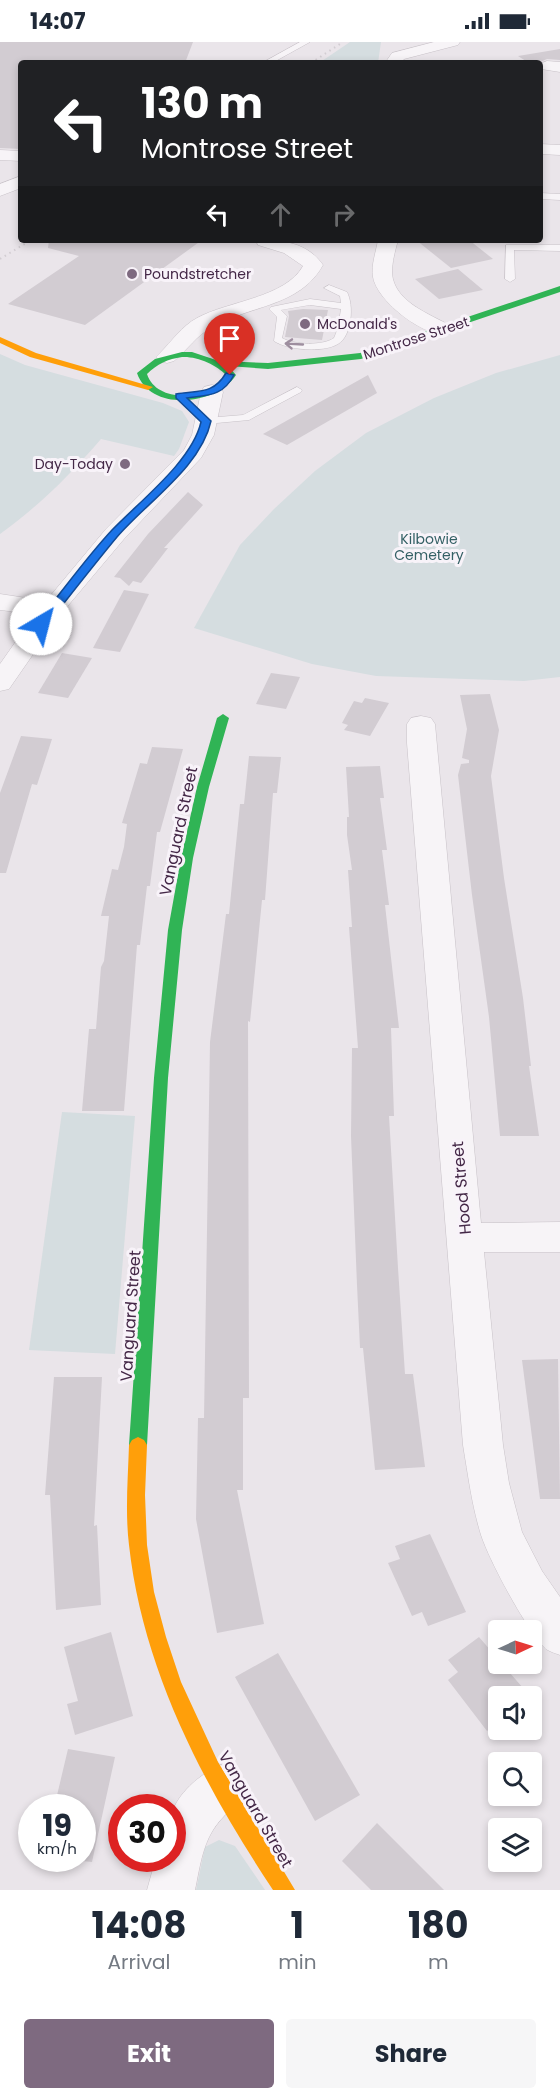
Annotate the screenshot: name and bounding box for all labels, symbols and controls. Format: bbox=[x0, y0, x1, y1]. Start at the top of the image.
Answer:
text: 14:07 bbox=[30, 6, 86, 37]
text: 130 m bbox=[141, 74, 263, 133]
icon: left bbox=[42, 84, 120, 162]
text: Montrose Street bbox=[141, 130, 353, 167]
icon: left bbox=[201, 198, 234, 231]
icon: ahead bbox=[264, 198, 297, 231]
icon: right bbox=[327, 198, 360, 231]
place label: Poundstretcher bbox=[144, 264, 251, 284]
marker: Poundstretcher bbox=[125, 267, 139, 281]
street label: Montrose Street bbox=[361, 311, 471, 365]
pin bbox=[204, 313, 255, 375]
place label: McDonald's bbox=[317, 314, 397, 334]
marker: McDonald's bbox=[298, 317, 312, 331]
icon: arrive bbox=[213, 322, 246, 355]
one-way arrow bbox=[285, 339, 305, 350]
place label: Day-Today bbox=[35, 454, 113, 474]
marker: Day-Today bbox=[118, 457, 132, 471]
park label: Kilbowie Cemetery bbox=[394, 529, 464, 565]
position arrow bbox=[9, 592, 73, 656]
street label: Vanguard Street bbox=[154, 764, 203, 898]
street label: Hood Street bbox=[446, 1140, 477, 1236]
street label: Vanguard Street bbox=[114, 1249, 147, 1383]
north arrow bbox=[488, 1620, 542, 1674]
map controls bbox=[488, 1620, 542, 1872]
button: sound bbox=[488, 1686, 542, 1740]
street label: Vanguard Street bbox=[213, 1746, 299, 1872]
button: search bbox=[488, 1752, 542, 1806]
speed limit sign: 30 bbox=[108, 1794, 186, 1872]
text: 19 bbox=[42, 1804, 72, 1847]
button: layers bbox=[488, 1818, 542, 1872]
text: km/h bbox=[37, 1838, 77, 1859]
text: 14:08 bbox=[92, 1900, 187, 1951]
text: 1 bbox=[291, 1900, 304, 1951]
text: 180 bbox=[408, 1900, 468, 1951]
text: Arrival bbox=[108, 1948, 171, 1976]
text: min bbox=[278, 1948, 316, 1976]
text: m bbox=[428, 1948, 449, 1976]
button: Exit bbox=[24, 2019, 274, 2088]
button: Share bbox=[286, 2019, 536, 2088]

